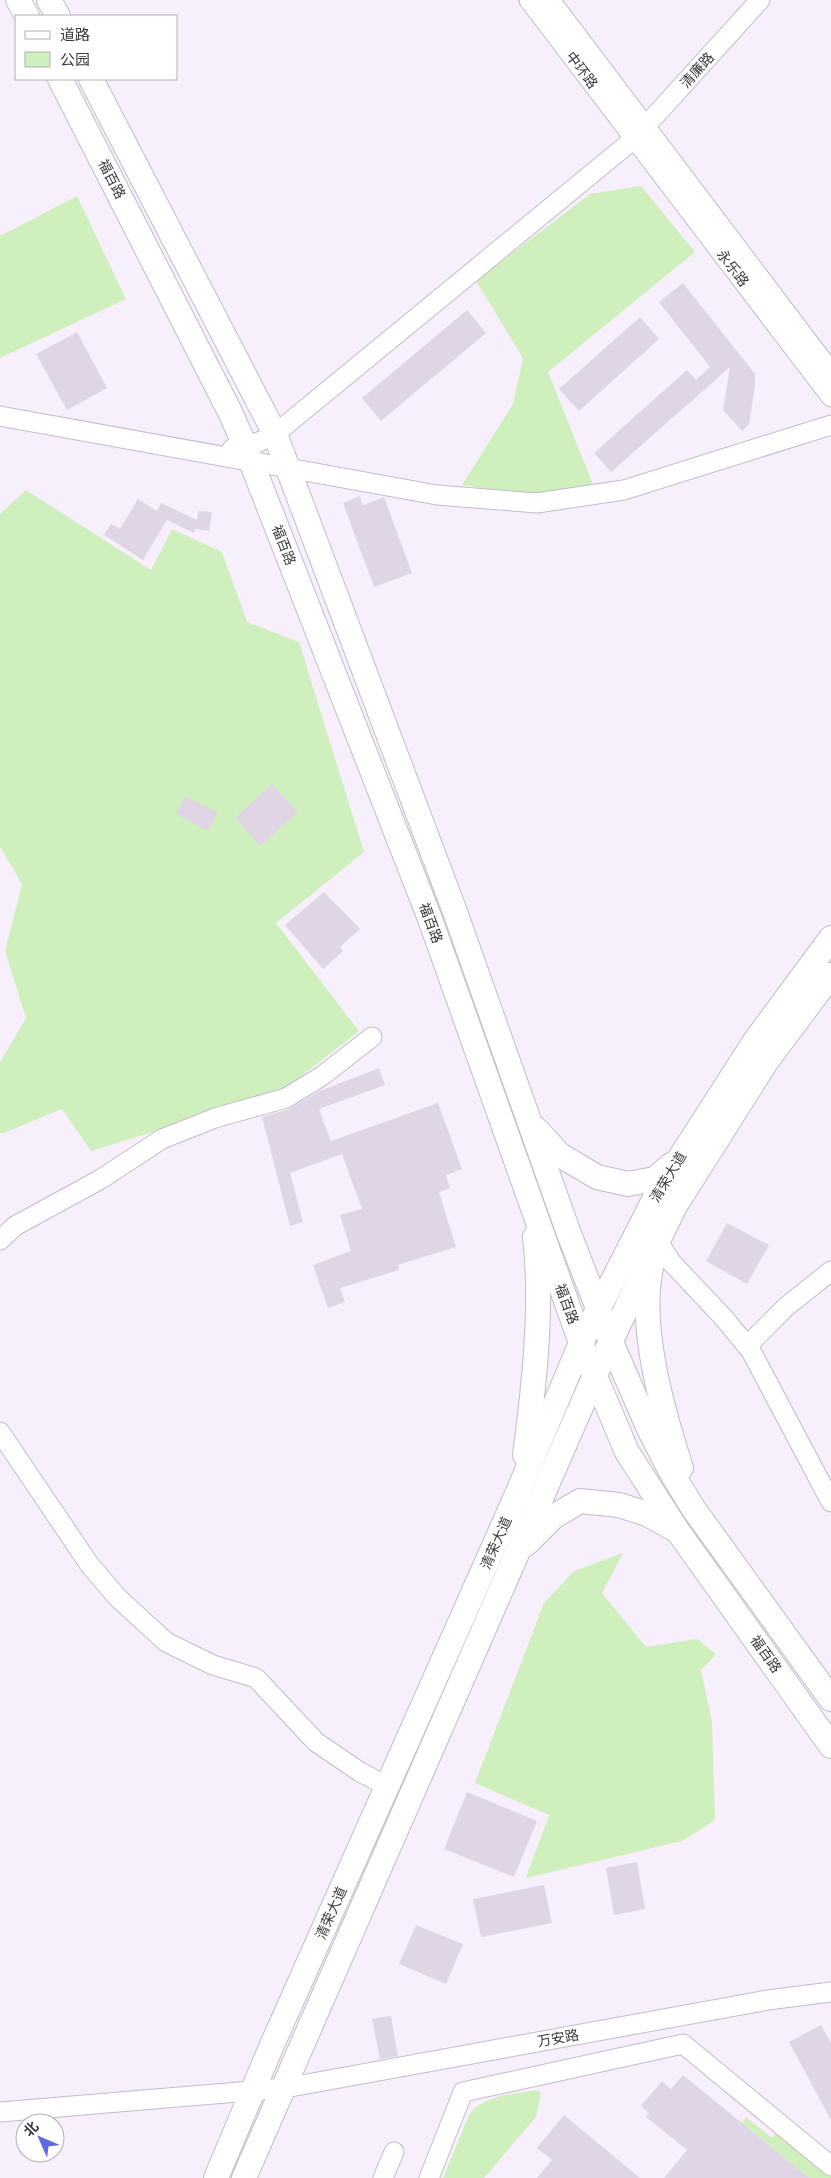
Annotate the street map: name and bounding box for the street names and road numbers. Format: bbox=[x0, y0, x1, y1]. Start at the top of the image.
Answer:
street label: 中环路 bbox=[562, 48, 601, 92]
street label: 清廉路 bbox=[677, 49, 718, 92]
street label: 福百路 bbox=[94, 157, 129, 202]
street label: 永乐路 bbox=[713, 246, 752, 290]
street label: 福百路 bbox=[268, 523, 299, 568]
street label: 福百路 bbox=[415, 901, 446, 946]
street label: 清荣大道 bbox=[647, 1149, 690, 1206]
street label: 福百路 bbox=[551, 1282, 582, 1327]
street label: 清荣大道 bbox=[477, 1514, 516, 1572]
street label: 福百路 bbox=[747, 1632, 785, 1676]
street label: 清荣大道 bbox=[312, 1884, 351, 1942]
street label: 万安路 bbox=[536, 2026, 580, 2051]

